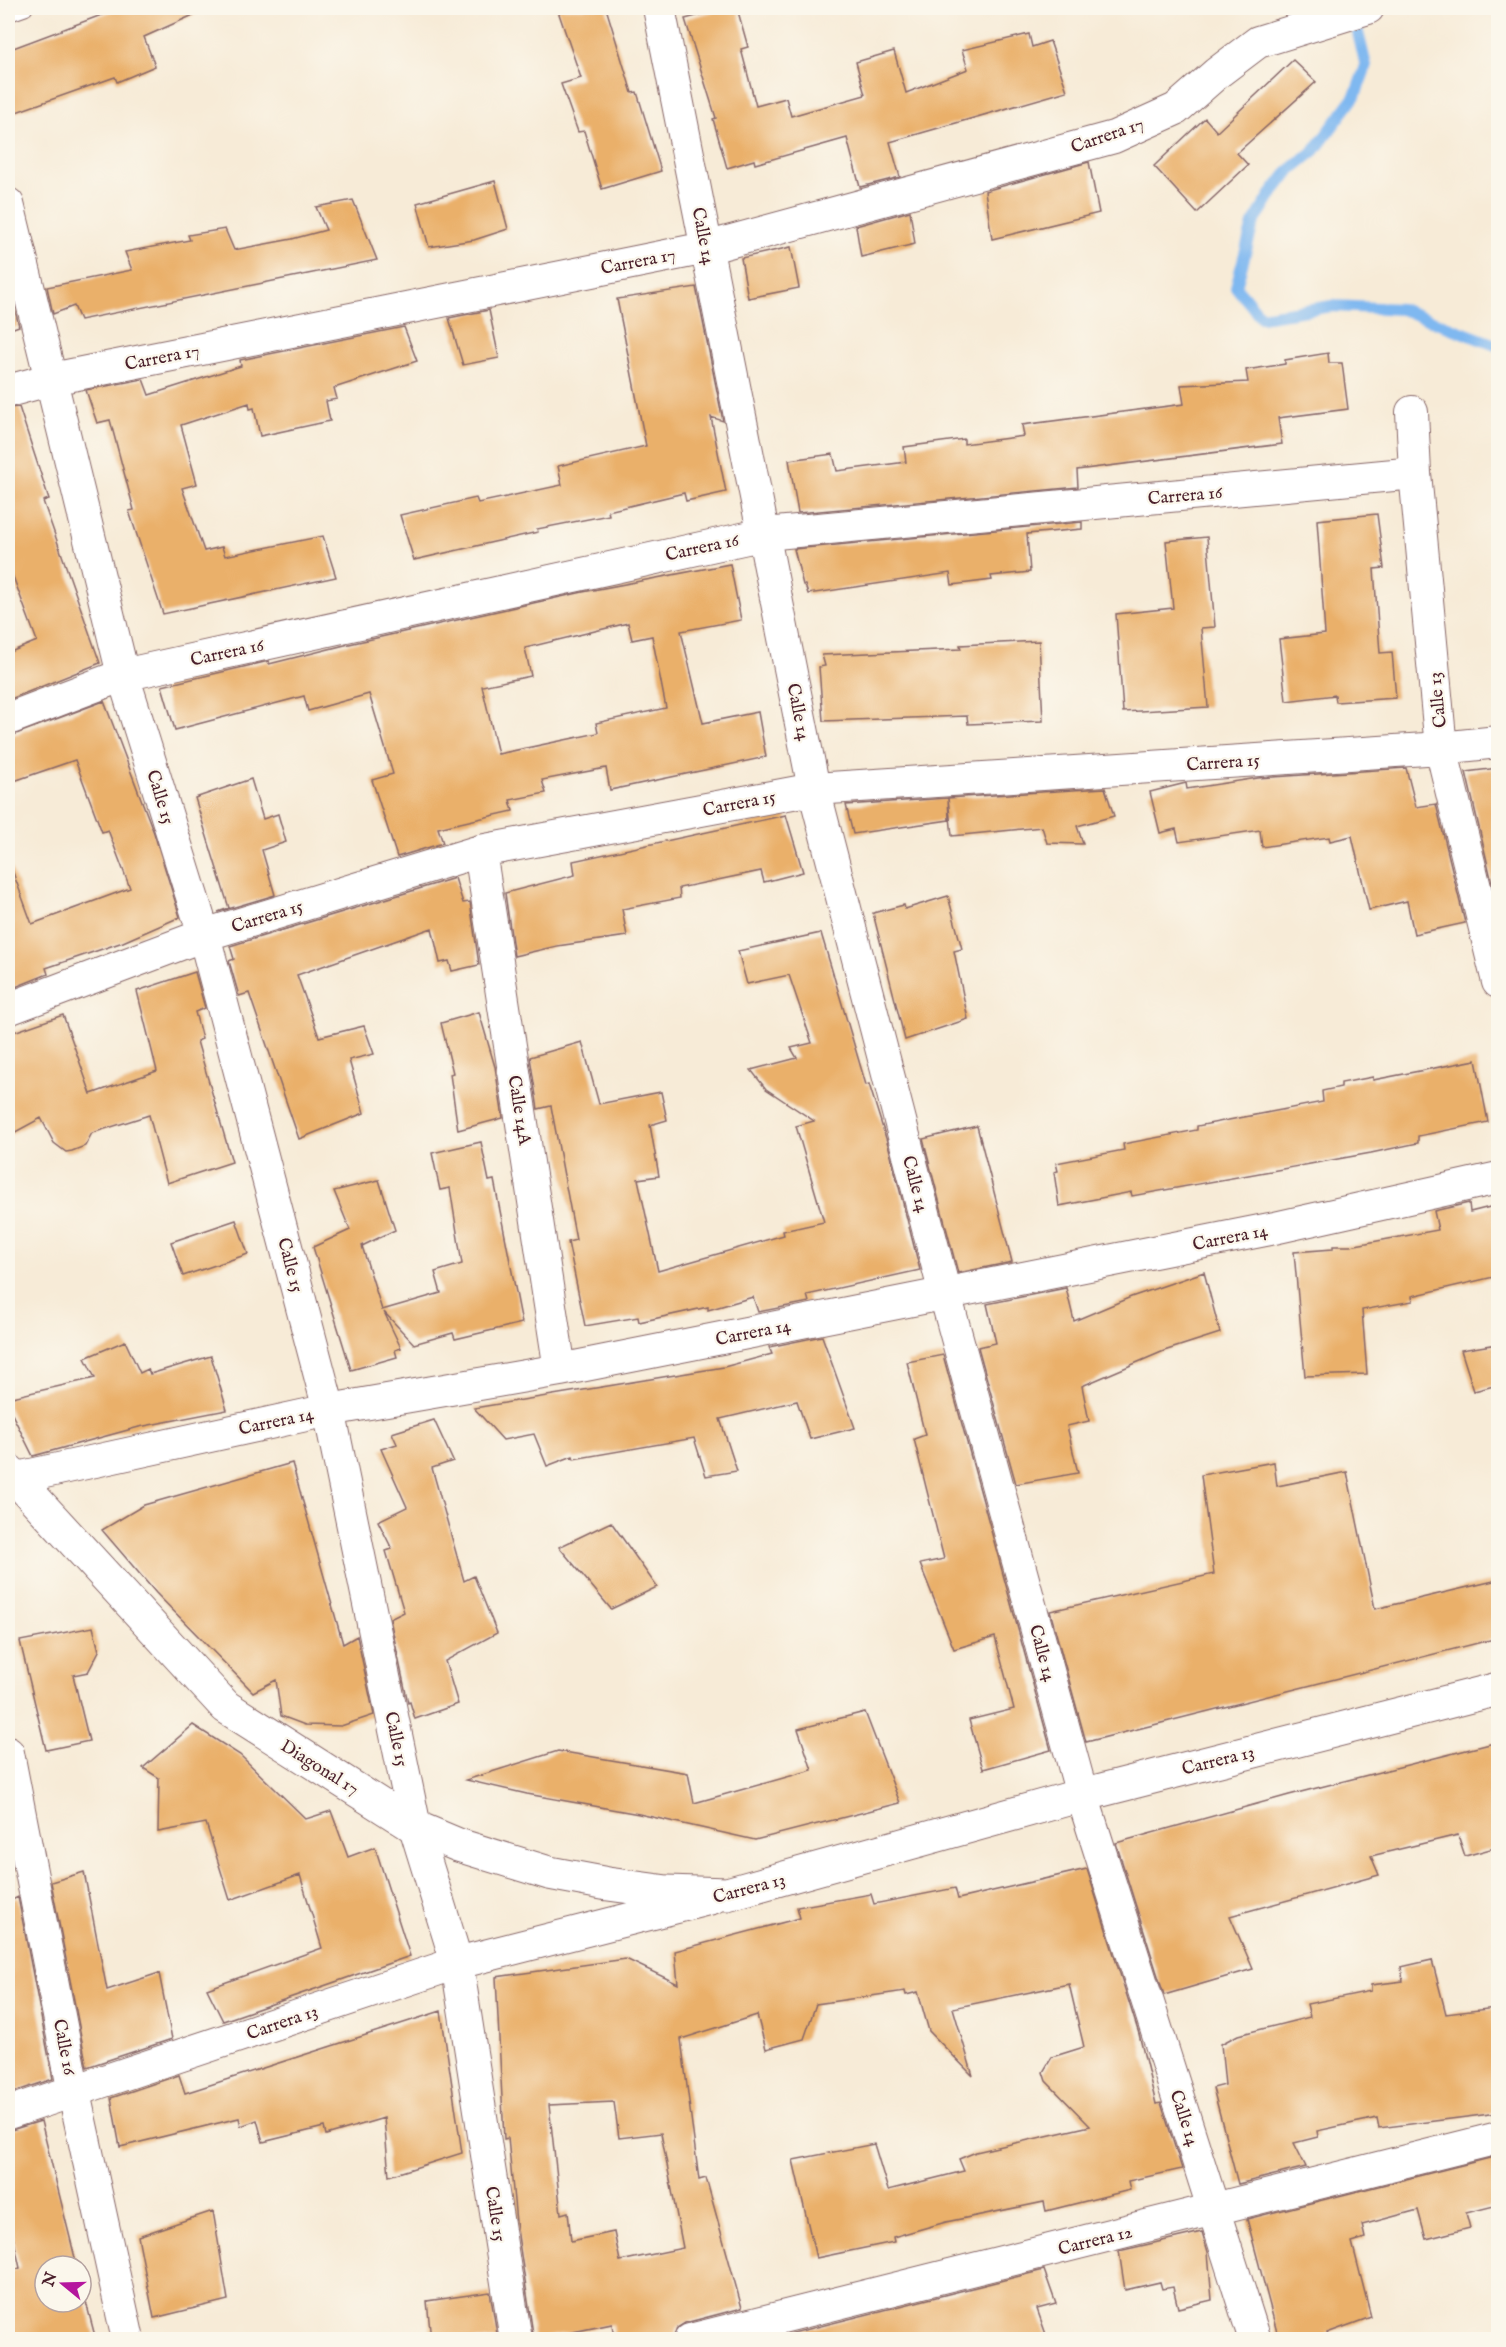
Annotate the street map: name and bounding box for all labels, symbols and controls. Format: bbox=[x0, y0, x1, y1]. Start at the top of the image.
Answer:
street label: Carrera 17 bbox=[1068, 113, 1147, 160]
street label: Calle 14 bbox=[686, 206, 719, 267]
street label: Carrera 17 bbox=[599, 244, 678, 281]
street label: Carrera 17 bbox=[123, 340, 202, 377]
street label: Carrera 16 bbox=[1147, 482, 1224, 511]
street label: Carrera 16 bbox=[663, 529, 742, 567]
street label: Carrera 16 bbox=[188, 634, 267, 672]
street label: Calle 13 bbox=[1424, 671, 1453, 729]
street label: Calle 14 bbox=[781, 682, 814, 743]
street label: Carrera 15 bbox=[1186, 749, 1261, 778]
street label: Calle 15 bbox=[140, 767, 179, 828]
street label: Carrera 15 bbox=[701, 786, 778, 823]
street label: Carrera 15 bbox=[229, 896, 306, 939]
street label: Calle 14A bbox=[502, 1074, 536, 1148]
street label: Calle 14 bbox=[896, 1153, 933, 1216]
street label: Carrera 14 bbox=[1191, 1220, 1270, 1257]
street label: Calle 15 bbox=[271, 1235, 308, 1296]
street label: Carrera 14 bbox=[714, 1315, 793, 1352]
street label: Carrera 14 bbox=[237, 1403, 316, 1442]
street label: Calle 14 bbox=[1023, 1622, 1060, 1685]
street label: Calle 15 bbox=[378, 1710, 413, 1769]
street label: Diagonal 17 bbox=[276, 1735, 363, 1801]
street label: Carrera 13 bbox=[1180, 1741, 1257, 1782]
street label: Carrera 13 bbox=[711, 1869, 788, 1910]
street label: Carrera 13 bbox=[244, 2001, 321, 2046]
street label: Calle 16 bbox=[47, 2017, 80, 2078]
street label: Calle 14 bbox=[1164, 2087, 1204, 2150]
street label: Calle 15 bbox=[479, 2185, 510, 2244]
street label: Carrera 12 bbox=[1056, 2221, 1135, 2262]
north arrow bbox=[33, 2254, 93, 2314]
text: N bbox=[39, 2270, 62, 2291]

